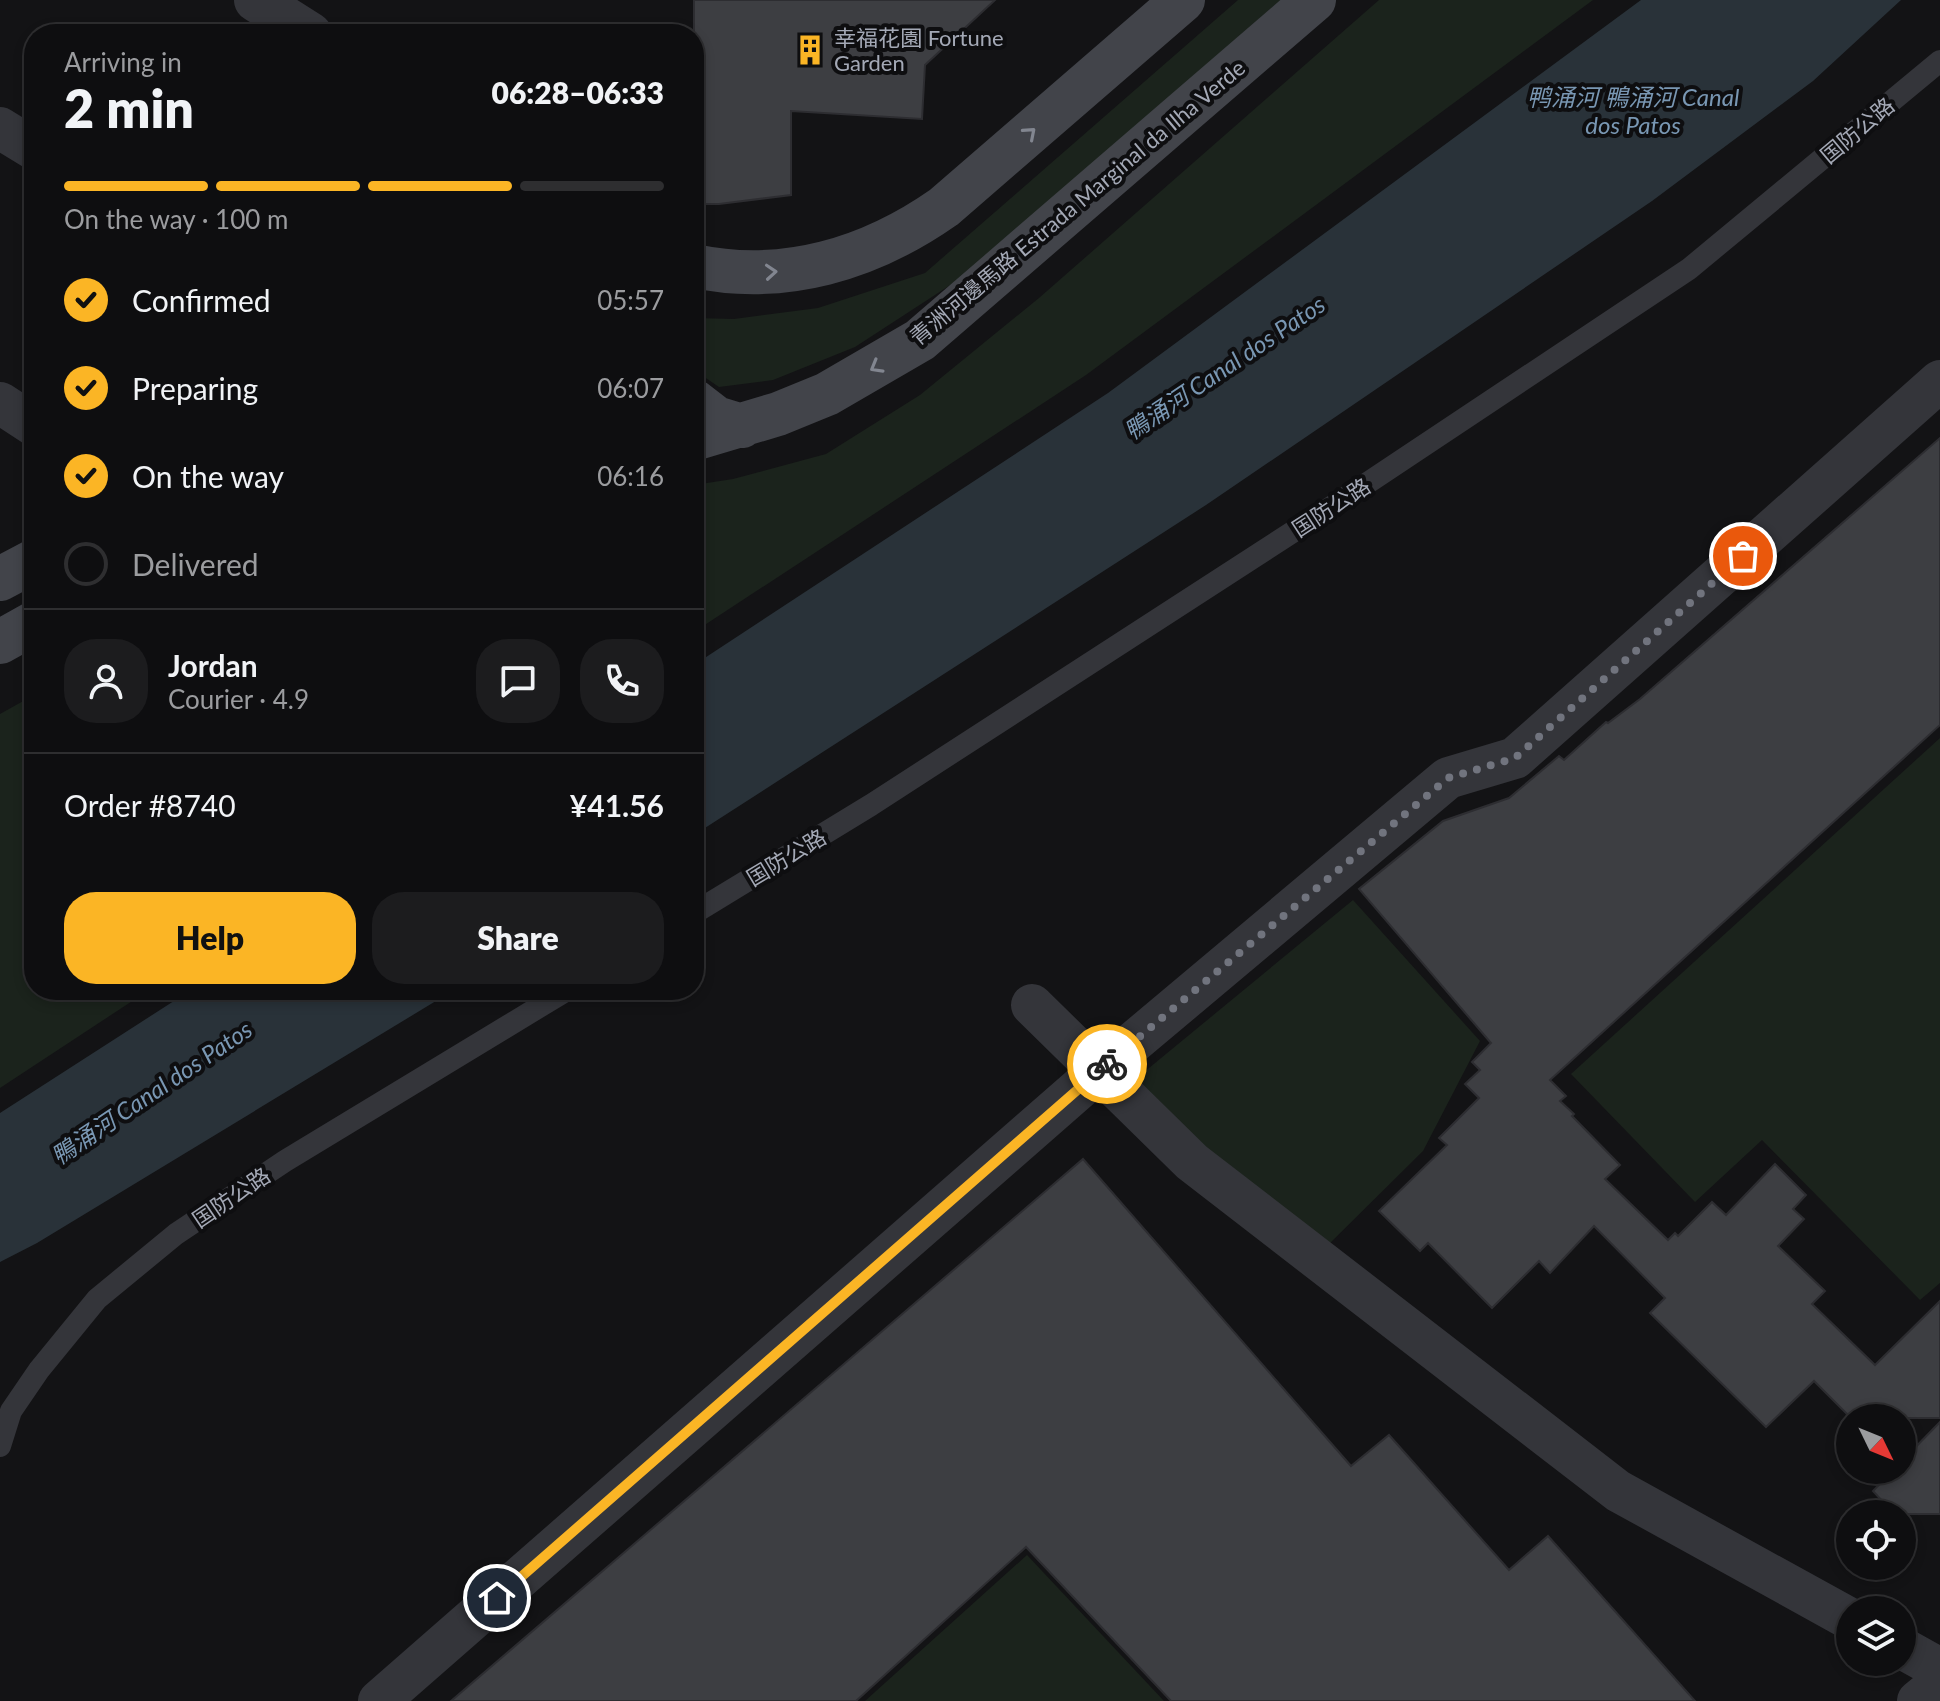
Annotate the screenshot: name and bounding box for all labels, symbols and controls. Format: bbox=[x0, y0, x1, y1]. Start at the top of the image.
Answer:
place label: 幸福花園 Fortune Garden bbox=[834, 24, 1004, 76]
building icon: 幸福花園 Fortune Garden bbox=[793, 33, 827, 67]
text: Arriving in bbox=[64, 46, 182, 78]
street label: 青洲河邊馬路 Estrada Marginal da Ilha Verde bbox=[904, 54, 1250, 350]
text: 06:28–06:33 bbox=[491, 74, 664, 110]
text: 2 min bbox=[64, 77, 194, 139]
water label: 鸭涌河 鴨涌河 Canal dos Patos bbox=[1527, 82, 1740, 139]
street label: 国防公路 bbox=[1815, 91, 1899, 169]
one-way arrow bbox=[1020, 128, 1035, 143]
text: On the way · 100 m bbox=[64, 203, 288, 235]
one-way arrow bbox=[765, 264, 778, 281]
icon: check bbox=[64, 278, 108, 322]
text: Confirmed bbox=[132, 282, 271, 318]
text: 05:57 bbox=[597, 284, 664, 316]
water label: 鴨涌河 Canal dos Patos bbox=[1118, 289, 1330, 445]
one-way arrow bbox=[870, 357, 885, 373]
icon: check bbox=[64, 366, 108, 410]
text: Preparing bbox=[132, 370, 258, 406]
text: 06:07 bbox=[597, 372, 664, 404]
icon: check bbox=[64, 454, 108, 498]
text: On the way bbox=[132, 458, 284, 494]
text: 06:16 bbox=[597, 460, 664, 492]
street label: 国防公路 bbox=[1287, 472, 1375, 542]
pin bbox=[1709, 522, 1777, 590]
icon: bag bbox=[1721, 534, 1765, 578]
text: Delivered bbox=[132, 546, 259, 582]
button: person bbox=[64, 639, 148, 723]
button: chat bbox=[476, 639, 560, 723]
button: phone bbox=[580, 639, 664, 723]
text: Jordan bbox=[168, 647, 258, 683]
text: Courier · 4.9 bbox=[168, 683, 309, 715]
text: Order #8740 bbox=[64, 787, 236, 823]
text: ¥41.56 bbox=[570, 787, 664, 823]
street label: 国防公路 bbox=[741, 823, 831, 891]
button: Help bbox=[64, 892, 356, 984]
button: Share bbox=[372, 892, 664, 984]
water label: 鴨涌河 Canal dos Patos bbox=[45, 1014, 257, 1170]
courier bbox=[1067, 1024, 1147, 1104]
icon: bike bbox=[1085, 1042, 1129, 1086]
street label: 国防公路 bbox=[187, 1161, 275, 1233]
north arrow bbox=[1836, 1404, 1916, 1484]
map controls bbox=[1836, 1404, 1916, 1676]
button: locate bbox=[1836, 1500, 1916, 1580]
pin bbox=[463, 1564, 531, 1632]
icon: home bbox=[475, 1576, 519, 1620]
button: layers bbox=[1836, 1596, 1916, 1676]

